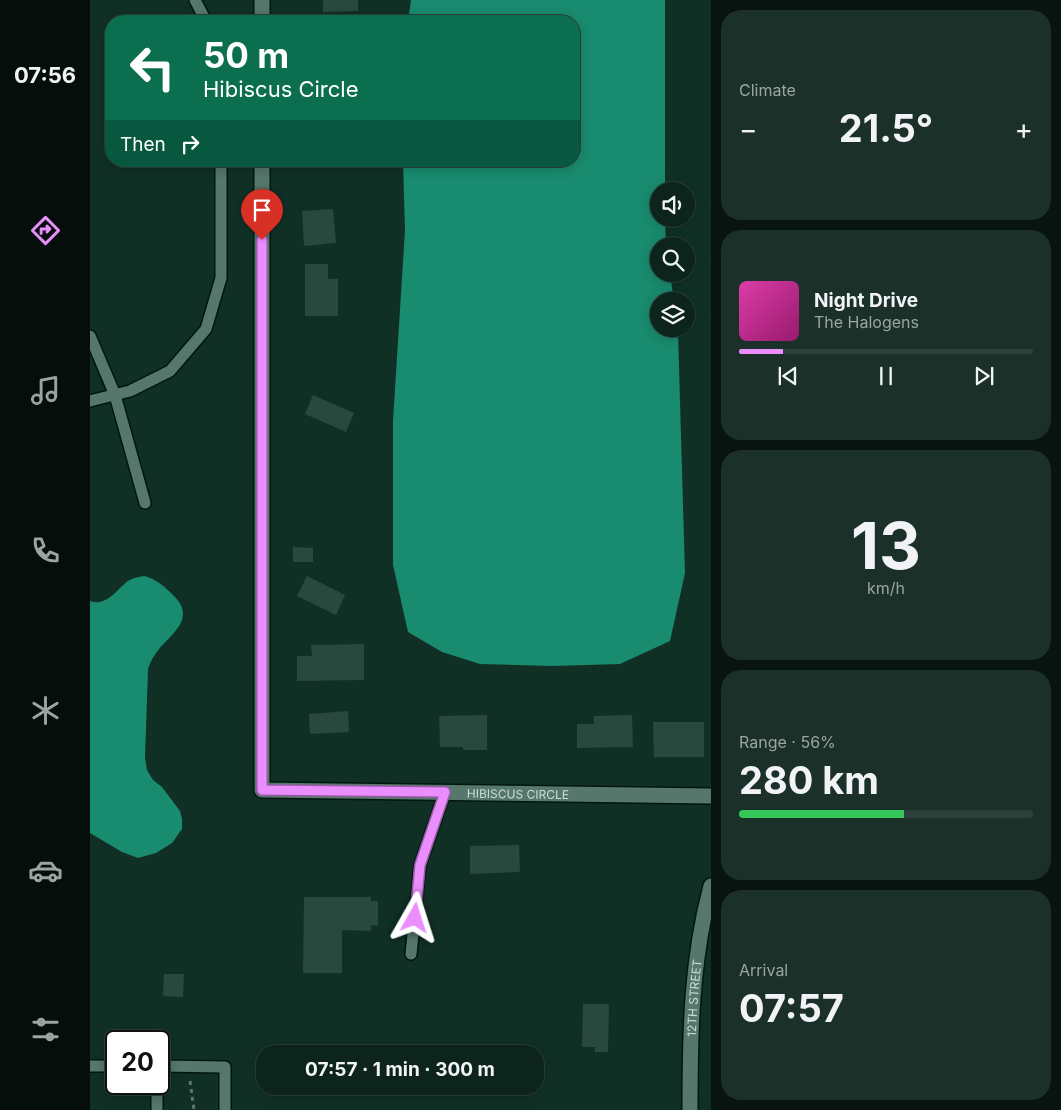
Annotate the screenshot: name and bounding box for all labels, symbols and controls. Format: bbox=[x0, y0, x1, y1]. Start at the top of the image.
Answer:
text: 50 m bbox=[203, 34, 289, 76]
icon: left bbox=[120, 35, 185, 100]
text: 07:56 bbox=[14, 62, 76, 88]
text: Hibiscus Circle bbox=[203, 76, 359, 102]
text: Climate bbox=[739, 80, 796, 100]
text: 21.5° bbox=[839, 105, 933, 151]
text: − bbox=[739, 112, 758, 146]
text: + bbox=[1014, 112, 1033, 146]
icon: right bbox=[176, 130, 204, 158]
text: Then bbox=[120, 133, 166, 156]
map controls bbox=[650, 182, 695, 337]
button: sound bbox=[650, 182, 695, 227]
pin bbox=[241, 189, 283, 240]
icon: arrive bbox=[248, 196, 276, 224]
icon: directions bbox=[28, 213, 63, 248]
button: search bbox=[650, 237, 695, 282]
text: Night Drive bbox=[814, 289, 918, 312]
button: layers bbox=[650, 292, 695, 337]
text: The Halogens bbox=[814, 312, 919, 332]
icon: previous bbox=[774, 362, 802, 390]
icon: pause bbox=[872, 362, 900, 390]
icon: next bbox=[970, 362, 998, 390]
icon: music bbox=[28, 373, 63, 408]
text: 13 bbox=[851, 506, 921, 585]
icon: phone bbox=[28, 533, 63, 568]
text: km/h bbox=[867, 578, 905, 598]
icon: climate bbox=[28, 693, 63, 728]
text: Range · 56% bbox=[739, 732, 836, 752]
text: 280 km bbox=[739, 757, 879, 803]
street label: HIBISCUS CIRCLE bbox=[467, 785, 569, 802]
icon: car bbox=[28, 853, 63, 888]
position arrow bbox=[388, 891, 440, 943]
street label: 12TH STREET bbox=[683, 958, 704, 1037]
text: Arrival bbox=[739, 960, 788, 980]
text: 07:57 bbox=[739, 985, 844, 1031]
icon: filters bbox=[28, 1012, 63, 1047]
speed limit sign: 20 bbox=[105, 1030, 170, 1095]
text: 07:57 · 1 min · 300 m bbox=[305, 1058, 495, 1081]

